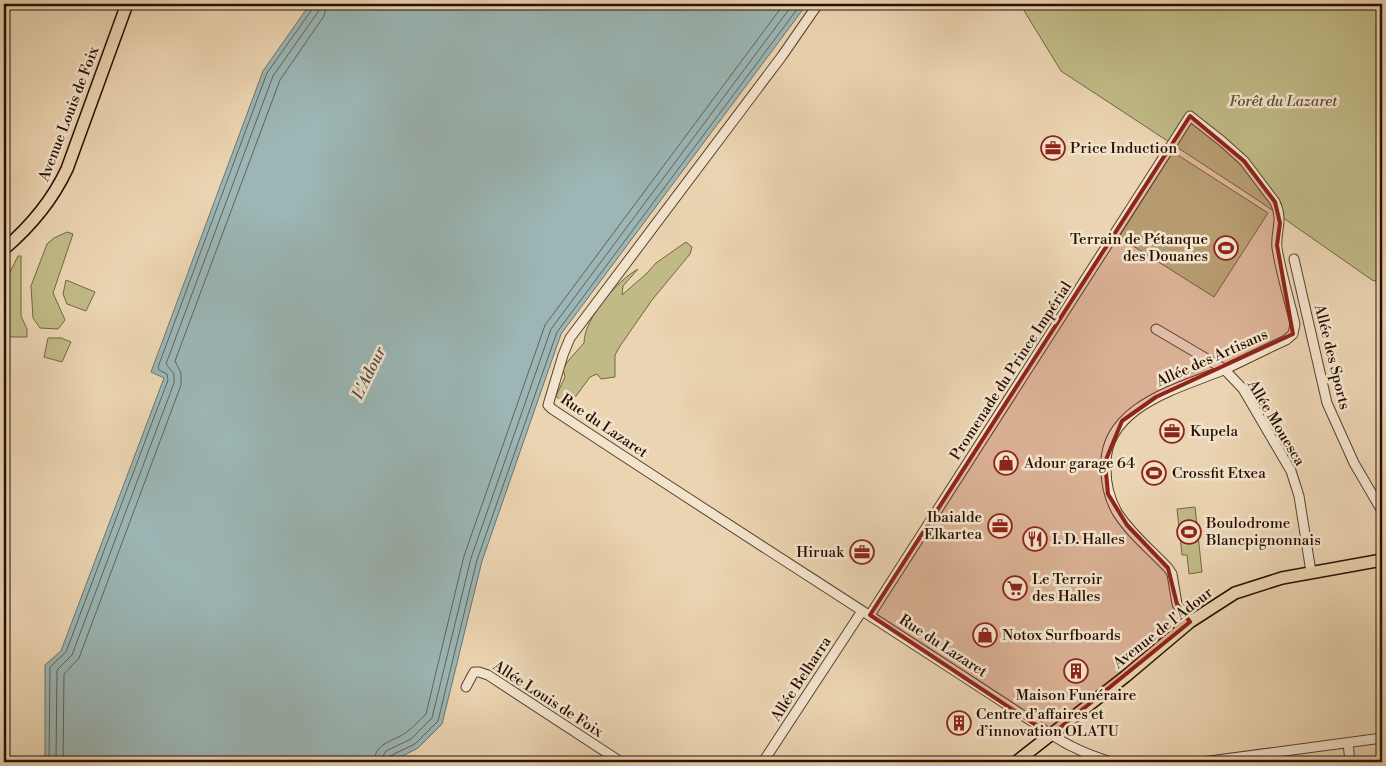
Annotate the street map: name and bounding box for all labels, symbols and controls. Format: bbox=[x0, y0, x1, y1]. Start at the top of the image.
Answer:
street label: Avenue Louis de Foix bbox=[34, 43, 104, 185]
park label: Forêt du Lazaret bbox=[1229, 92, 1338, 111]
office icon: Price Induction bbox=[1040, 135, 1066, 161]
place label: Price Induction bbox=[1070, 139, 1177, 158]
place label: Terrain de Pétanque des Douanes bbox=[1070, 230, 1208, 266]
sports icon: Terrain de Pétanque des Douanes bbox=[1213, 235, 1239, 261]
street label: Promenade du Prince Impérial bbox=[946, 278, 1076, 464]
street label: Allée des Sports bbox=[1310, 302, 1354, 412]
street label: Allée des Artisans bbox=[1152, 325, 1271, 392]
water label: L'Adour bbox=[347, 343, 391, 403]
street label: Allée Mouesca bbox=[1242, 376, 1309, 470]
street label: Rue du Lazaret bbox=[557, 390, 652, 463]
office icon: Kupela bbox=[1159, 418, 1185, 444]
place label: Kupela bbox=[1190, 422, 1238, 441]
shop icon: Adour garage 64 bbox=[993, 450, 1019, 476]
place label: Adour garage 64 bbox=[1023, 454, 1135, 473]
sports icon: Crossfit Etxea bbox=[1141, 460, 1167, 486]
place label: Crossfit Etxea bbox=[1172, 464, 1266, 483]
place label: Ibaialde Elkartea bbox=[924, 508, 982, 544]
office icon: Ibaialde Elkartea bbox=[987, 513, 1013, 539]
place label: Boulodrome Blancpignonnais bbox=[1205, 514, 1321, 550]
sports icon: Boulodrome Blancpignonnais bbox=[1176, 519, 1202, 545]
restaurant icon: I. D. Halles bbox=[1022, 526, 1048, 552]
place label: I. D. Halles bbox=[1052, 530, 1125, 549]
office icon: Hiruak bbox=[849, 539, 875, 565]
place label: Hiruak bbox=[796, 543, 845, 562]
place label: Le Terroir des Halles bbox=[1032, 570, 1103, 606]
supermarket icon: Le Terroir des Halles bbox=[1002, 575, 1028, 601]
street label: Avenue de l'Adour bbox=[1108, 583, 1217, 674]
street label: Rue du Lazaret bbox=[895, 610, 991, 682]
shop icon: Notox Surfboards bbox=[972, 622, 998, 648]
place label: Notox Surfboards bbox=[1002, 626, 1121, 645]
street label: Allée Belharra bbox=[766, 633, 836, 726]
street label: Allée Louis de Foix bbox=[488, 656, 607, 742]
building icon: Maison Funéraire bbox=[1063, 658, 1089, 684]
place label: Maison Funéraire bbox=[1016, 686, 1136, 705]
place label: Centre d’affaires et d’innovation OLATU bbox=[976, 705, 1119, 741]
building icon: Centre d’affaires et d’innovation OLATU bbox=[946, 710, 972, 736]

